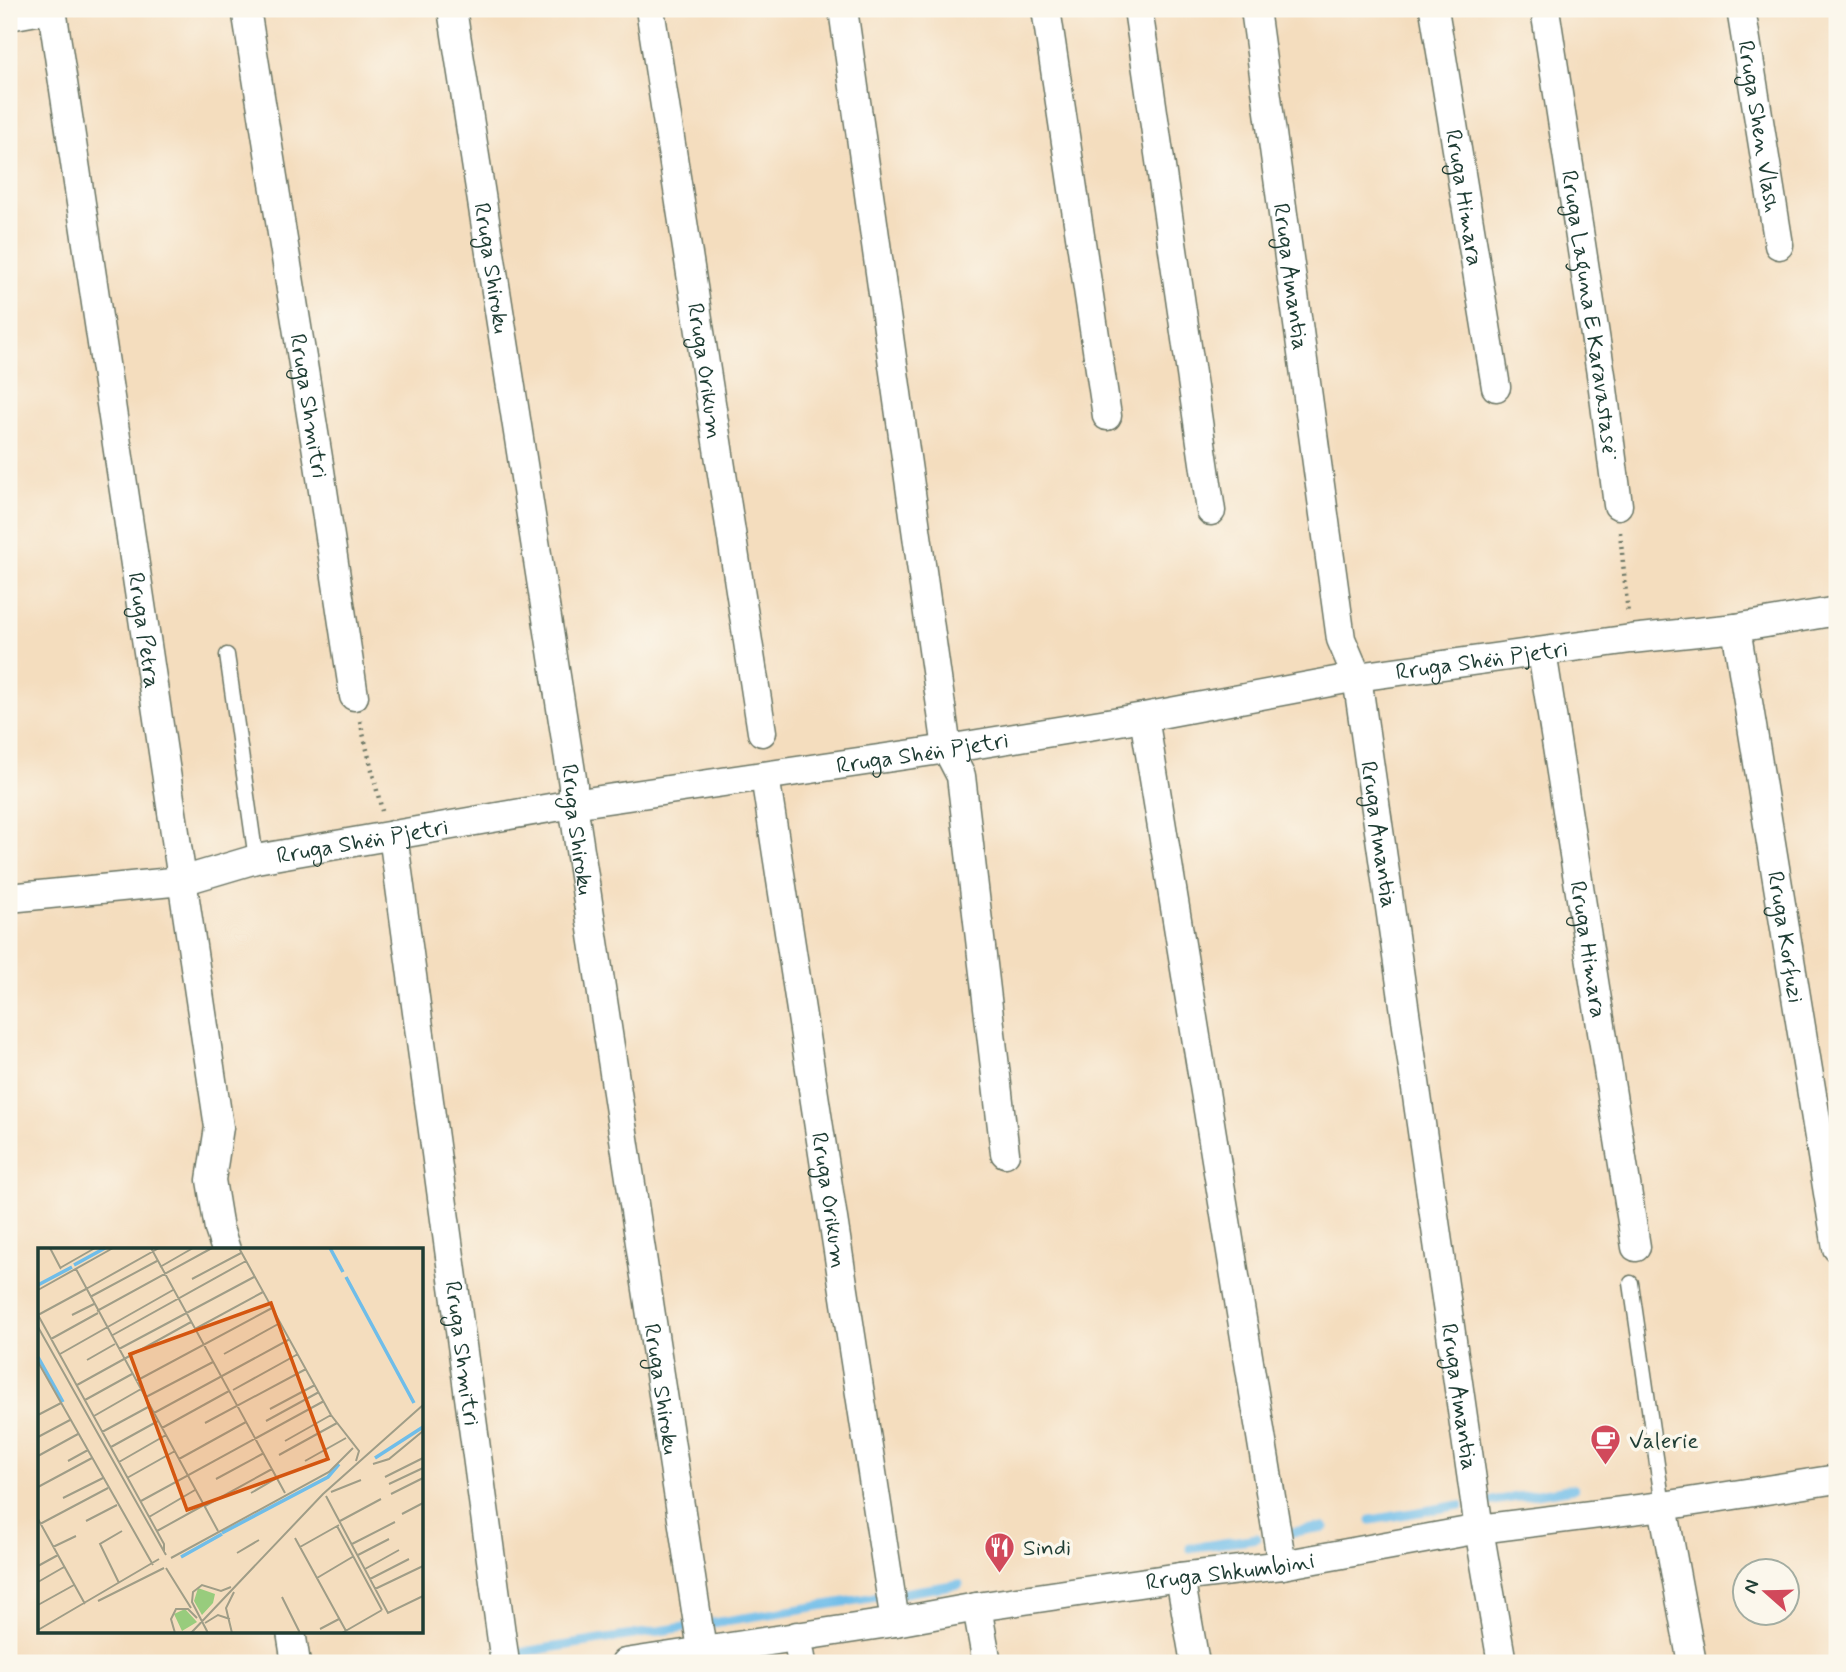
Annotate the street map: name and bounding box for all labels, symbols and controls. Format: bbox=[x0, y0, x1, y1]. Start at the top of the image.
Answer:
street label: Rruga Shen Vlash bbox=[1729, 38, 1787, 215]
street label: Rruga Himara bbox=[1437, 127, 1489, 268]
street label: Rruga Laguna E Karavastasë bbox=[1553, 168, 1625, 462]
street label: Rruga Shiroku bbox=[465, 201, 515, 336]
street label: Rruga Amantia bbox=[1265, 201, 1314, 352]
street label: Rruga Orikum bbox=[679, 301, 729, 441]
street label: Rruga Shmitri bbox=[281, 332, 334, 481]
street label: Rruga Petra bbox=[119, 570, 166, 691]
street label: Rruga Shën Pjetri bbox=[1394, 635, 1570, 688]
street label: Rruga Shën Pjetri bbox=[835, 726, 1011, 782]
street label: Rruga Amantia bbox=[1352, 759, 1403, 910]
street label: Rruga Shiroku bbox=[553, 762, 600, 897]
street label: Rruga Shën Pjetri bbox=[274, 813, 451, 872]
street label: Rruga Korfuzi bbox=[1759, 869, 1810, 1005]
street label: Rruga Himara bbox=[1561, 879, 1613, 1020]
street label: Rruga Orikum bbox=[803, 1130, 853, 1270]
inset map bbox=[38, 1248, 424, 1634]
street label: Rruga Shmitri bbox=[436, 1279, 486, 1428]
street label: Rruga Amantia bbox=[1433, 1321, 1483, 1472]
street label: Rruga Shiroku bbox=[635, 1322, 685, 1457]
cafe icon: Valerie bbox=[1589, 1423, 1623, 1467]
place label: Valerie bbox=[1629, 1427, 1699, 1457]
restaurant icon: Sindi bbox=[983, 1530, 1017, 1574]
place label: Sindi bbox=[1023, 1534, 1071, 1564]
street label: Rruga Shkumbini bbox=[1144, 1546, 1317, 1599]
north arrow bbox=[1730, 1556, 1800, 1626]
text: N bbox=[1738, 1576, 1765, 1597]

